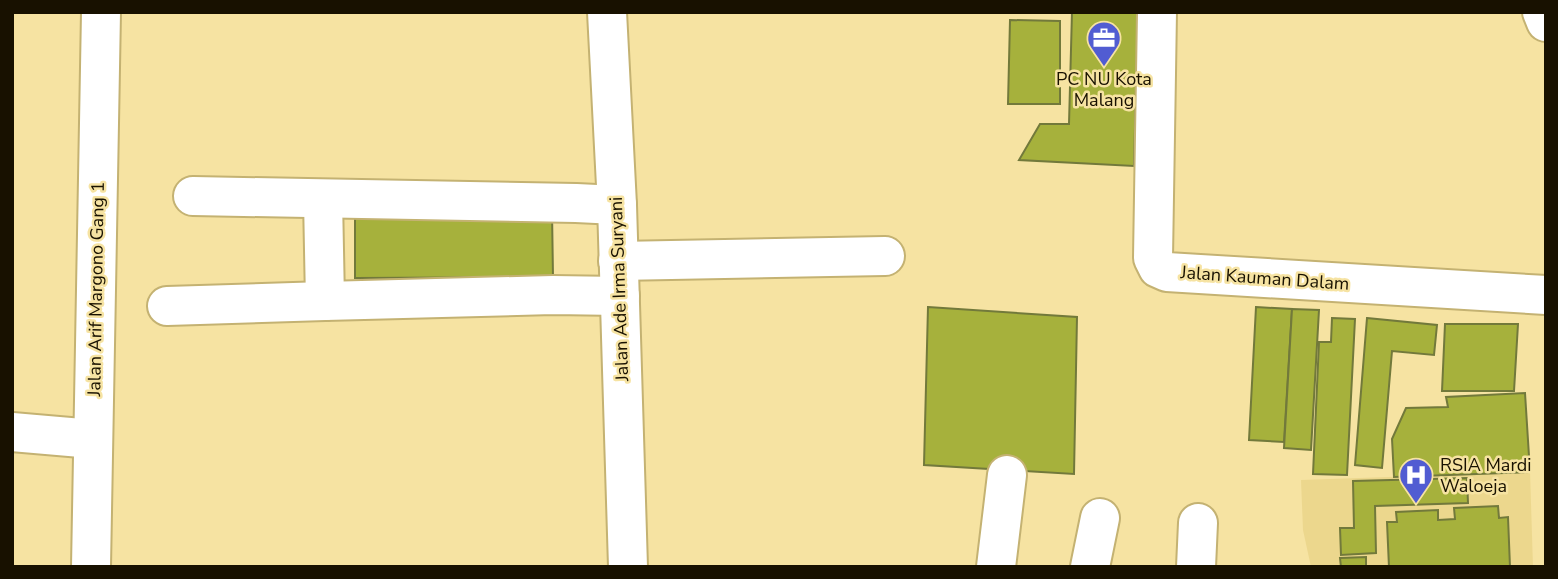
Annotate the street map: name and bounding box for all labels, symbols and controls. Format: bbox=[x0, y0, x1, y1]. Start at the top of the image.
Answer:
office icon: PC NU Kota Malang bbox=[1085, 19, 1123, 68]
place label: PC NU Kota Malang bbox=[1056, 67, 1152, 112]
street label: Jalan Arif Margono Gang 1 bbox=[82, 181, 110, 398]
street label: Jalan Ade Irma Suryani bbox=[604, 196, 634, 383]
street label: Jalan Kauman Dalam bbox=[1179, 260, 1350, 296]
place label: RSIA Mardi Waloeja bbox=[1440, 453, 1531, 498]
hospital icon: RSIA Mardi Waloeja bbox=[1397, 456, 1435, 505]

